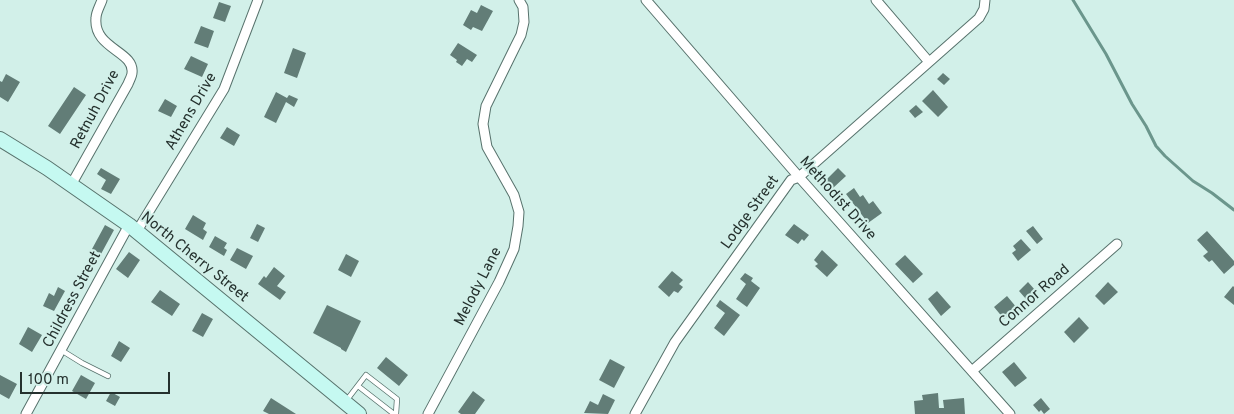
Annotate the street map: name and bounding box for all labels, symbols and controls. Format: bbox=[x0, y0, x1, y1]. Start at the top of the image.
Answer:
street label: Retnuh Drive bbox=[68, 67, 124, 153]
street label: Athens Drive bbox=[163, 70, 221, 154]
street label: Methodist Drive bbox=[795, 153, 879, 245]
street label: Lodge Street bbox=[718, 173, 784, 253]
street label: North Cherry Street bbox=[136, 209, 252, 307]
street label: Melody Lane bbox=[452, 245, 506, 329]
street label: Childress Street bbox=[40, 249, 106, 351]
street label: Connor Road bbox=[996, 261, 1074, 333]
scale bar bbox=[22, 362, 172, 394]
text: 100 m bbox=[28, 371, 69, 390]

